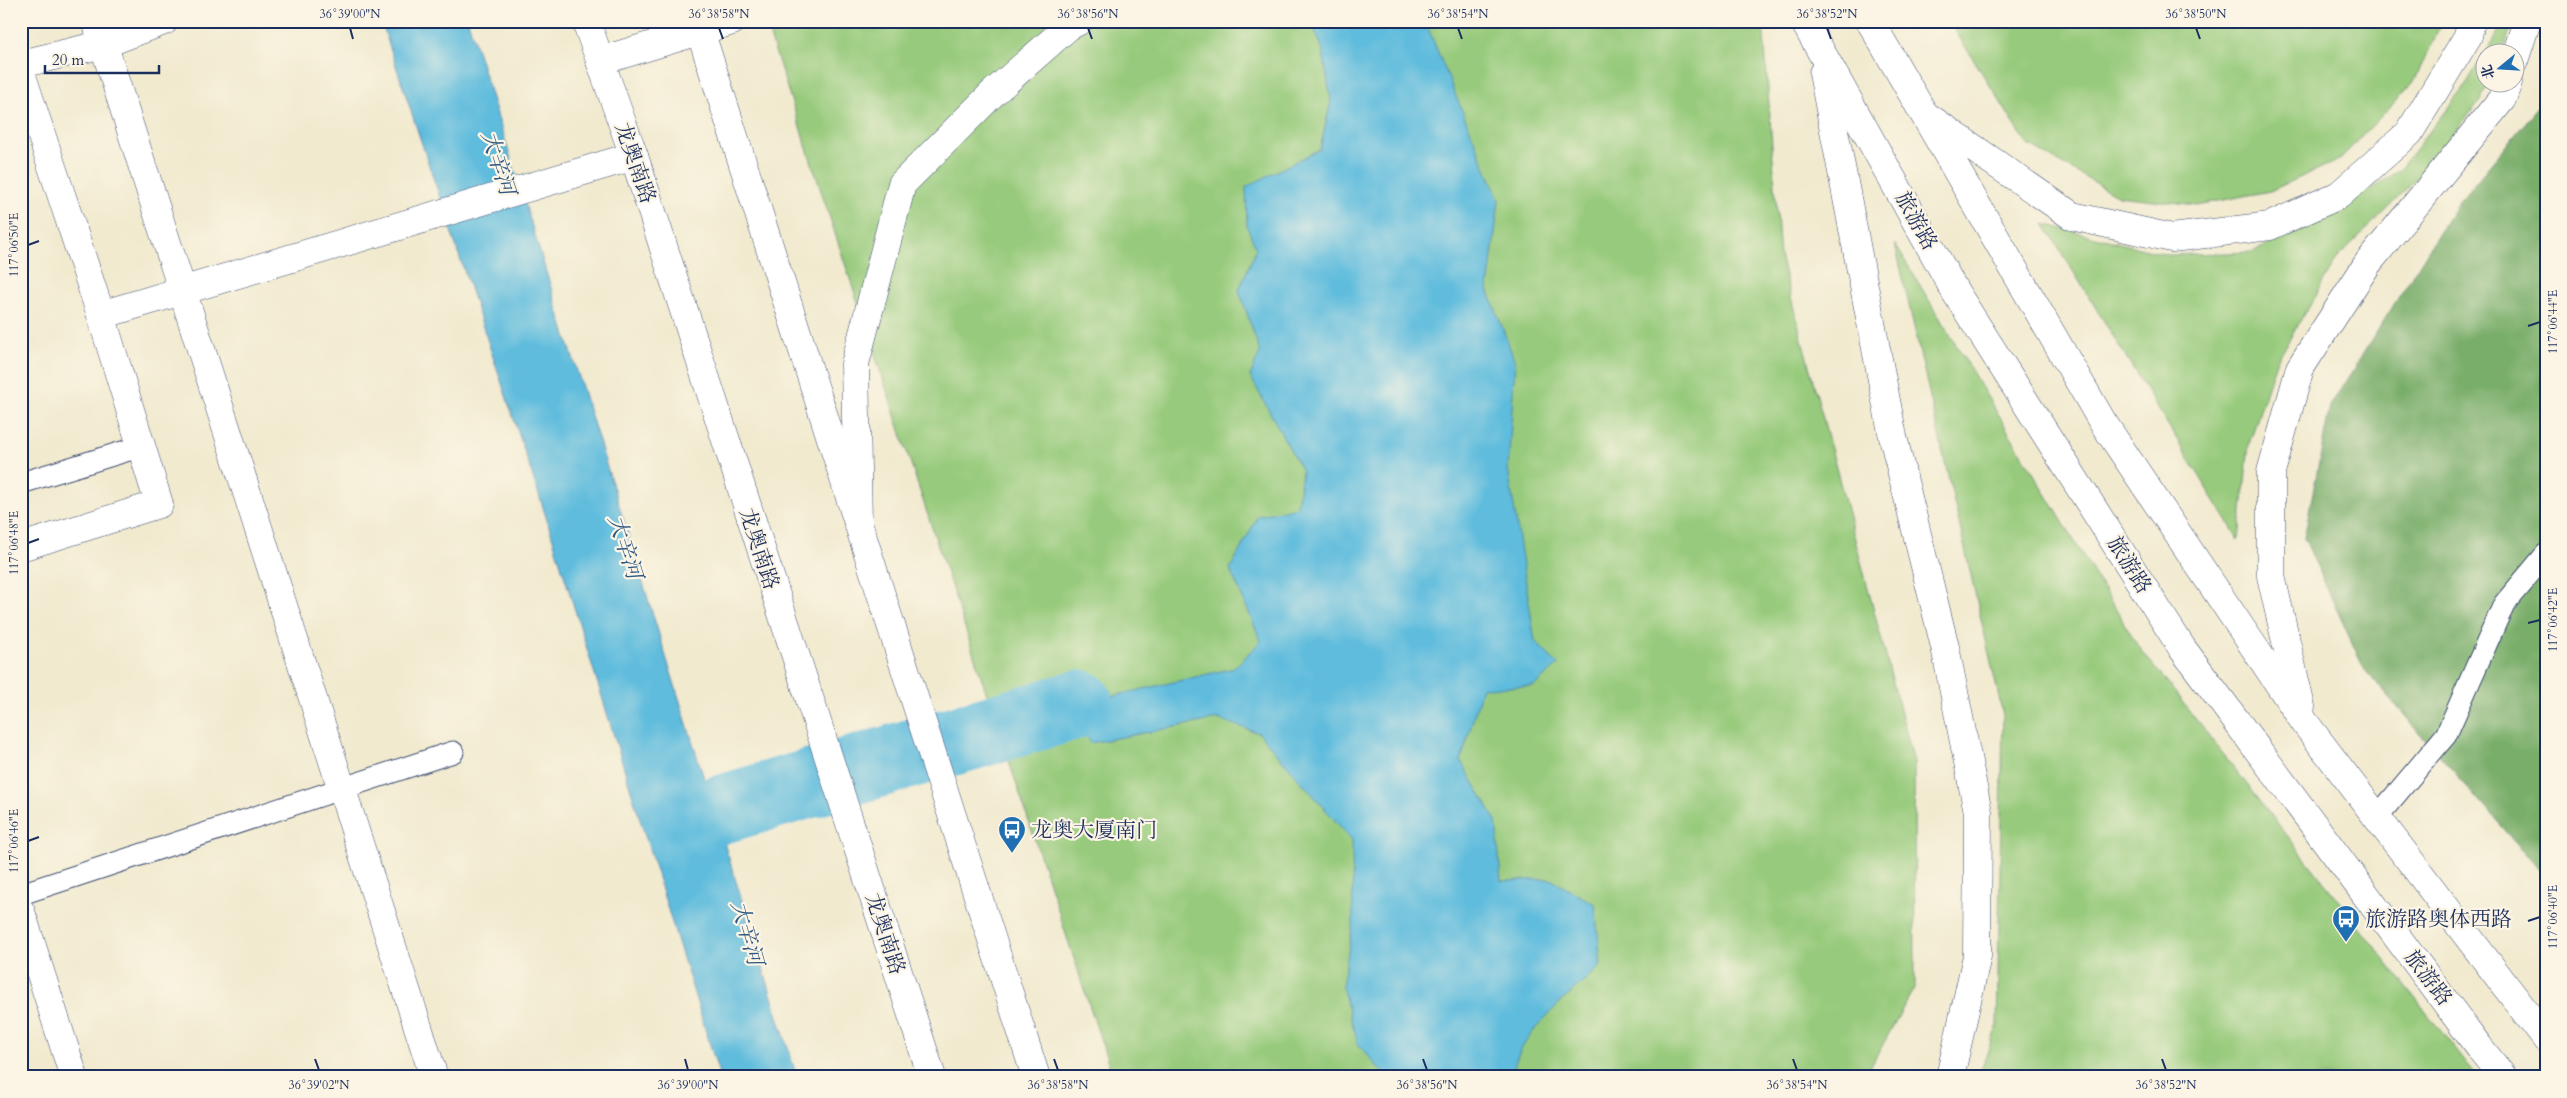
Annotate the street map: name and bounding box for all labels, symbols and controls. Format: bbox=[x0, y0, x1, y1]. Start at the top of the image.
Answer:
text: 36°39'00"N bbox=[320, 6, 381, 22]
text: 36°38'58"N bbox=[689, 6, 750, 22]
text: 36°38'56"N bbox=[1058, 6, 1119, 22]
text: 36°38'54"N bbox=[1428, 6, 1489, 22]
text: 36°38'52"N bbox=[1797, 6, 1858, 22]
text: 36°38'50"N bbox=[2166, 6, 2227, 22]
scale bar bbox=[45, 42, 159, 74]
north arrow bbox=[2474, 42, 2524, 92]
text: 20 m bbox=[52, 50, 84, 70]
text: 北 bbox=[2477, 62, 2499, 81]
street label: 龙奥南路 bbox=[608, 119, 662, 207]
water label: 大辛河 bbox=[474, 127, 524, 203]
street label: 旅游路 bbox=[1888, 186, 1944, 256]
text: 117°06'50"E bbox=[6, 213, 22, 277]
text: 117°06'44"E bbox=[2545, 290, 2561, 354]
street label: 龙奥南路 bbox=[732, 505, 786, 593]
text: 117°06'48"E bbox=[6, 511, 22, 575]
water label: 大辛河 bbox=[601, 511, 651, 587]
street label: 旅游路 bbox=[2100, 531, 2158, 599]
text: 117°06'42"E bbox=[2545, 588, 2561, 652]
text: 117°06'46"E bbox=[6, 809, 22, 873]
bus stop icon: 龙奥大厦南门 bbox=[997, 815, 1027, 854]
place label: 龙奥大厦南门 bbox=[1031, 816, 1157, 845]
text: 117°06'40"E bbox=[2545, 885, 2561, 949]
street label: 龙奥南路 bbox=[858, 890, 912, 978]
water label: 大辛河 bbox=[723, 897, 772, 973]
bus stop icon: 旅游路奥体西路 bbox=[2331, 904, 2361, 943]
place label: 旅游路奥体西路 bbox=[2365, 905, 2512, 934]
street label: 旅游路 bbox=[2397, 944, 2459, 1012]
text: 36°39'02"N bbox=[289, 1077, 350, 1093]
text: 36°39'00"N bbox=[658, 1077, 719, 1093]
text: 36°38'58"N bbox=[1028, 1077, 1089, 1093]
text: 36°38'56"N bbox=[1397, 1077, 1458, 1093]
text: 36°38'54"N bbox=[1767, 1077, 1828, 1093]
text: 36°38'52"N bbox=[2136, 1077, 2197, 1093]

